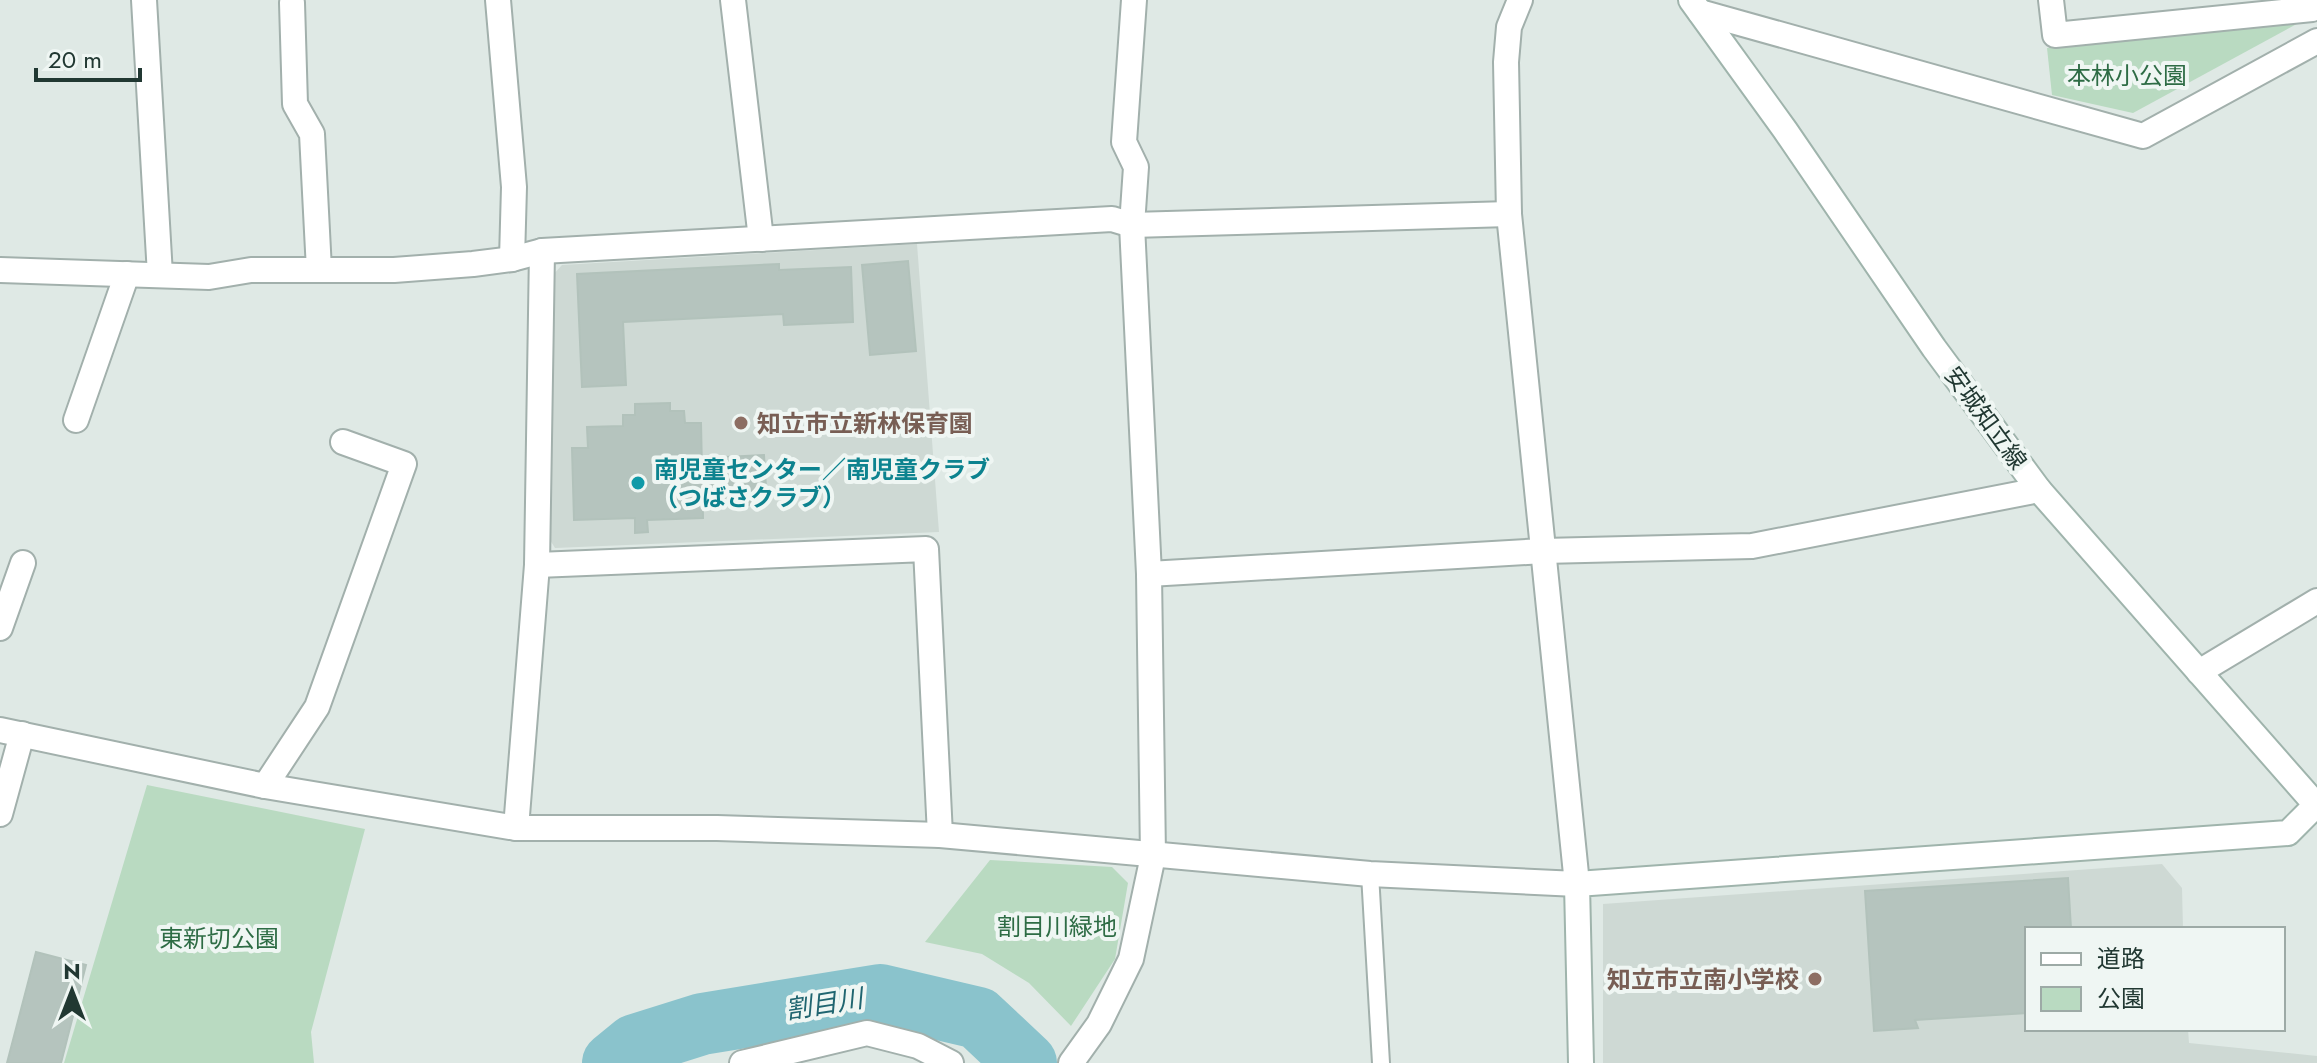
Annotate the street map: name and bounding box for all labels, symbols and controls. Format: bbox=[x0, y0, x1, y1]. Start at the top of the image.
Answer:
scale bar bbox=[36, 32, 140, 82]
text: 20 m bbox=[48, 42, 102, 77]
park label: 本林小公園 bbox=[2067, 58, 2187, 93]
street label: 安城知立線 bbox=[1937, 359, 2035, 477]
place label: 知立市立新林保育園 bbox=[757, 406, 973, 441]
marker: 知立市立新林保育園 bbox=[732, 414, 750, 432]
place label: 南児童センター／南児童クラブ （つばさクラブ） bbox=[654, 452, 990, 515]
marker: 南児童センター／南児童クラブ （つばさクラブ） bbox=[629, 474, 647, 492]
park label: 割目川緑地 bbox=[997, 909, 1117, 944]
park label: 東新切公園 bbox=[159, 921, 279, 956]
legend bbox=[2025, 927, 2285, 1031]
text: 道路 bbox=[2097, 941, 2145, 976]
north arrow bbox=[32, 951, 112, 1031]
text: N bbox=[63, 955, 81, 987]
place label: 知立市立南小学校 bbox=[1607, 962, 1799, 997]
marker: 知立市立南小学校 bbox=[1806, 970, 1824, 988]
water label: 割目川 bbox=[783, 979, 868, 1029]
text: 公園 bbox=[2097, 981, 2145, 1016]

